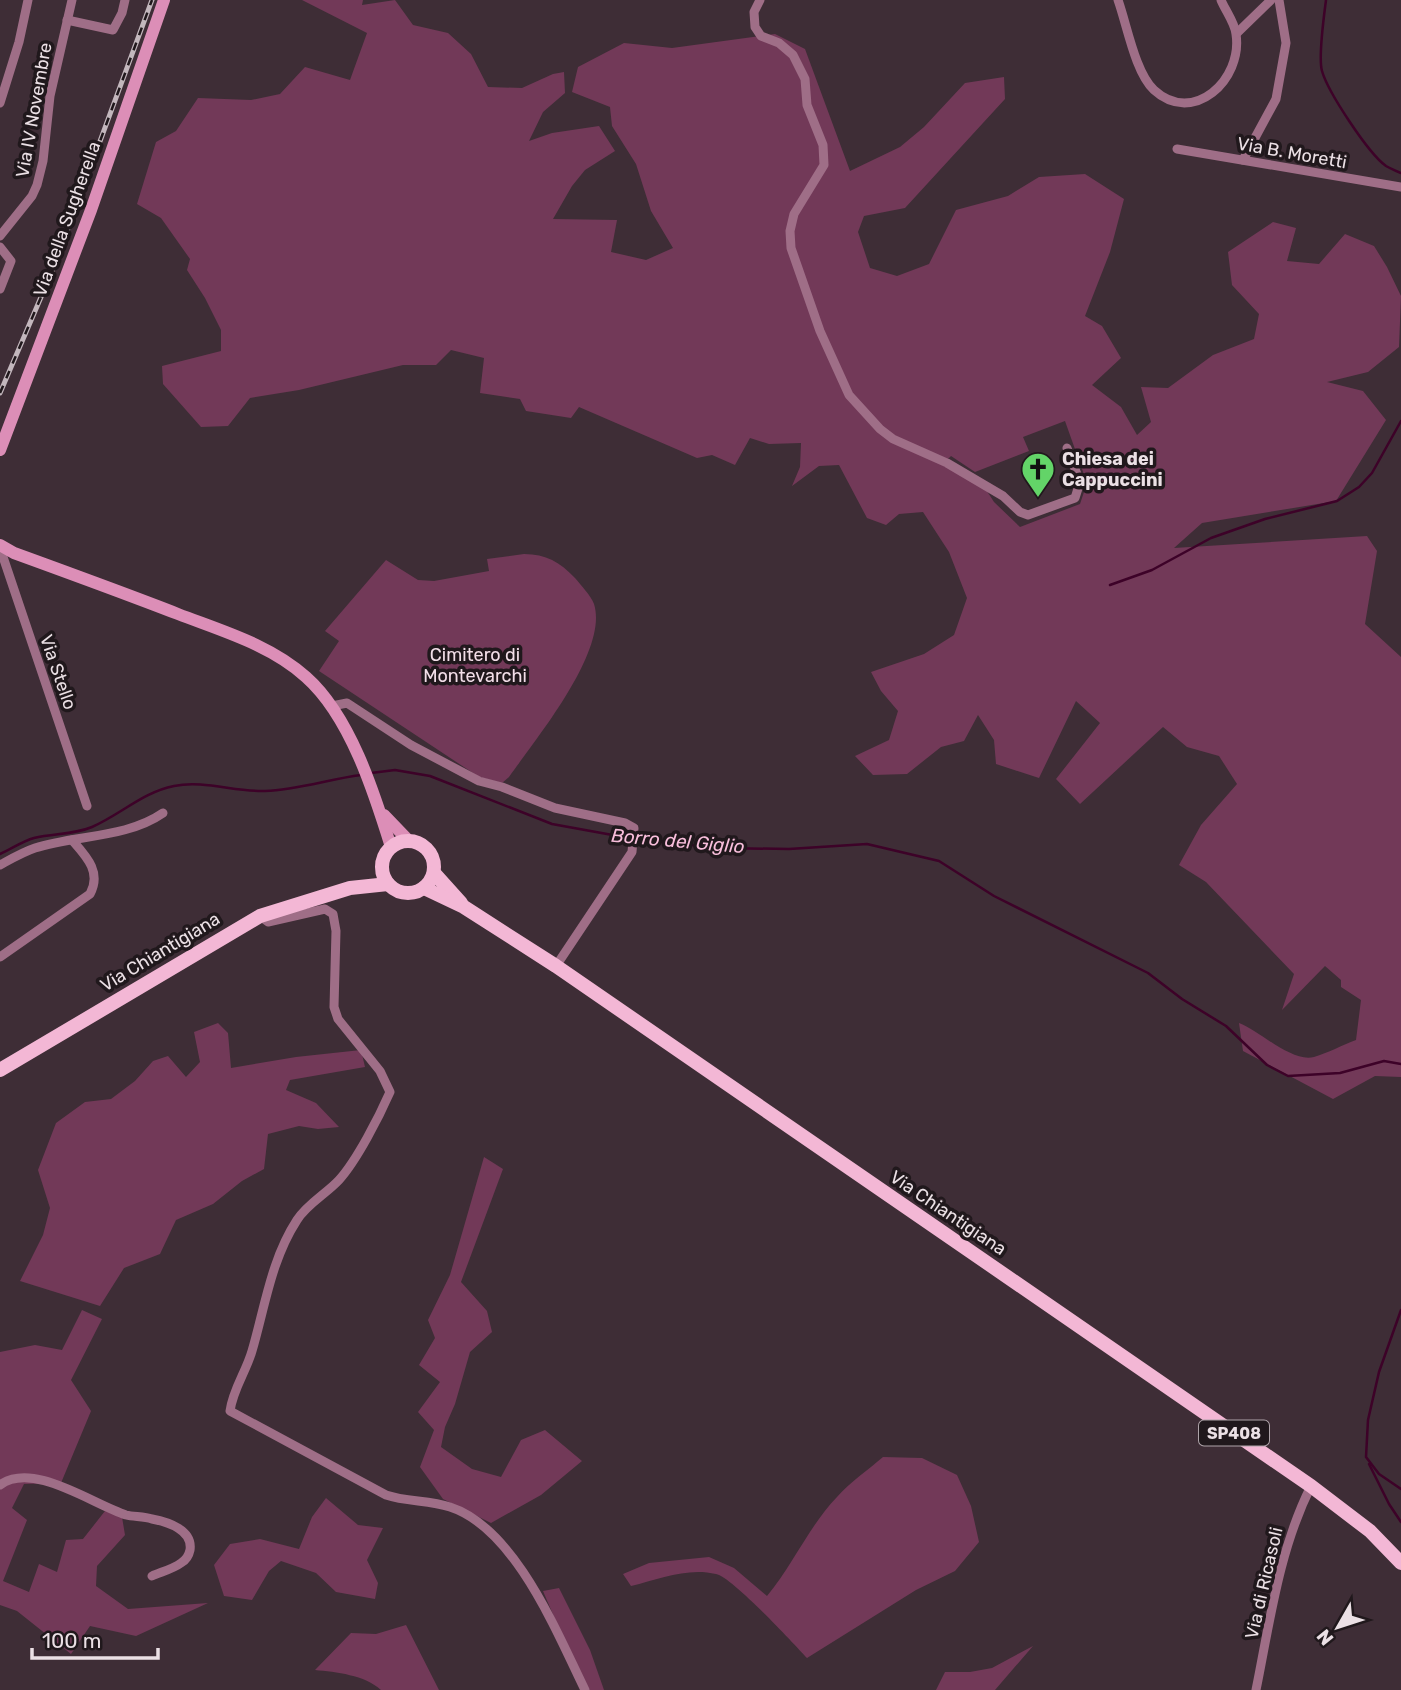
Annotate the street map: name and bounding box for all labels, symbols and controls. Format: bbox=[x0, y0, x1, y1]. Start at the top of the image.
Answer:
street label: Via IV Novembre bbox=[11, 41, 57, 179]
street label: Via B. Moretti bbox=[1235, 133, 1349, 173]
street label: Via della Sugherella bbox=[29, 138, 105, 300]
place label: Chiesa dei Cappuccini bbox=[1062, 448, 1163, 491]
church icon: Chiesa dei Cappuccini bbox=[1019, 450, 1057, 499]
street label: Via Stello bbox=[35, 632, 81, 712]
park label: Cimitero di Montevarchi bbox=[423, 644, 527, 687]
water label: Borro del Giglio bbox=[610, 824, 746, 858]
street label: Via Chiantigiana bbox=[96, 908, 224, 996]
street label: Via Chiantigiana bbox=[886, 1166, 1010, 1260]
road number: SP408 bbox=[1199, 1420, 1269, 1446]
street label: Via di Ricasoli bbox=[1240, 1525, 1288, 1641]
north arrow bbox=[1303, 1592, 1373, 1662]
scale bar bbox=[32, 1616, 158, 1660]
text: N bbox=[1312, 1625, 1338, 1650]
text: 100 m bbox=[42, 1628, 101, 1653]

